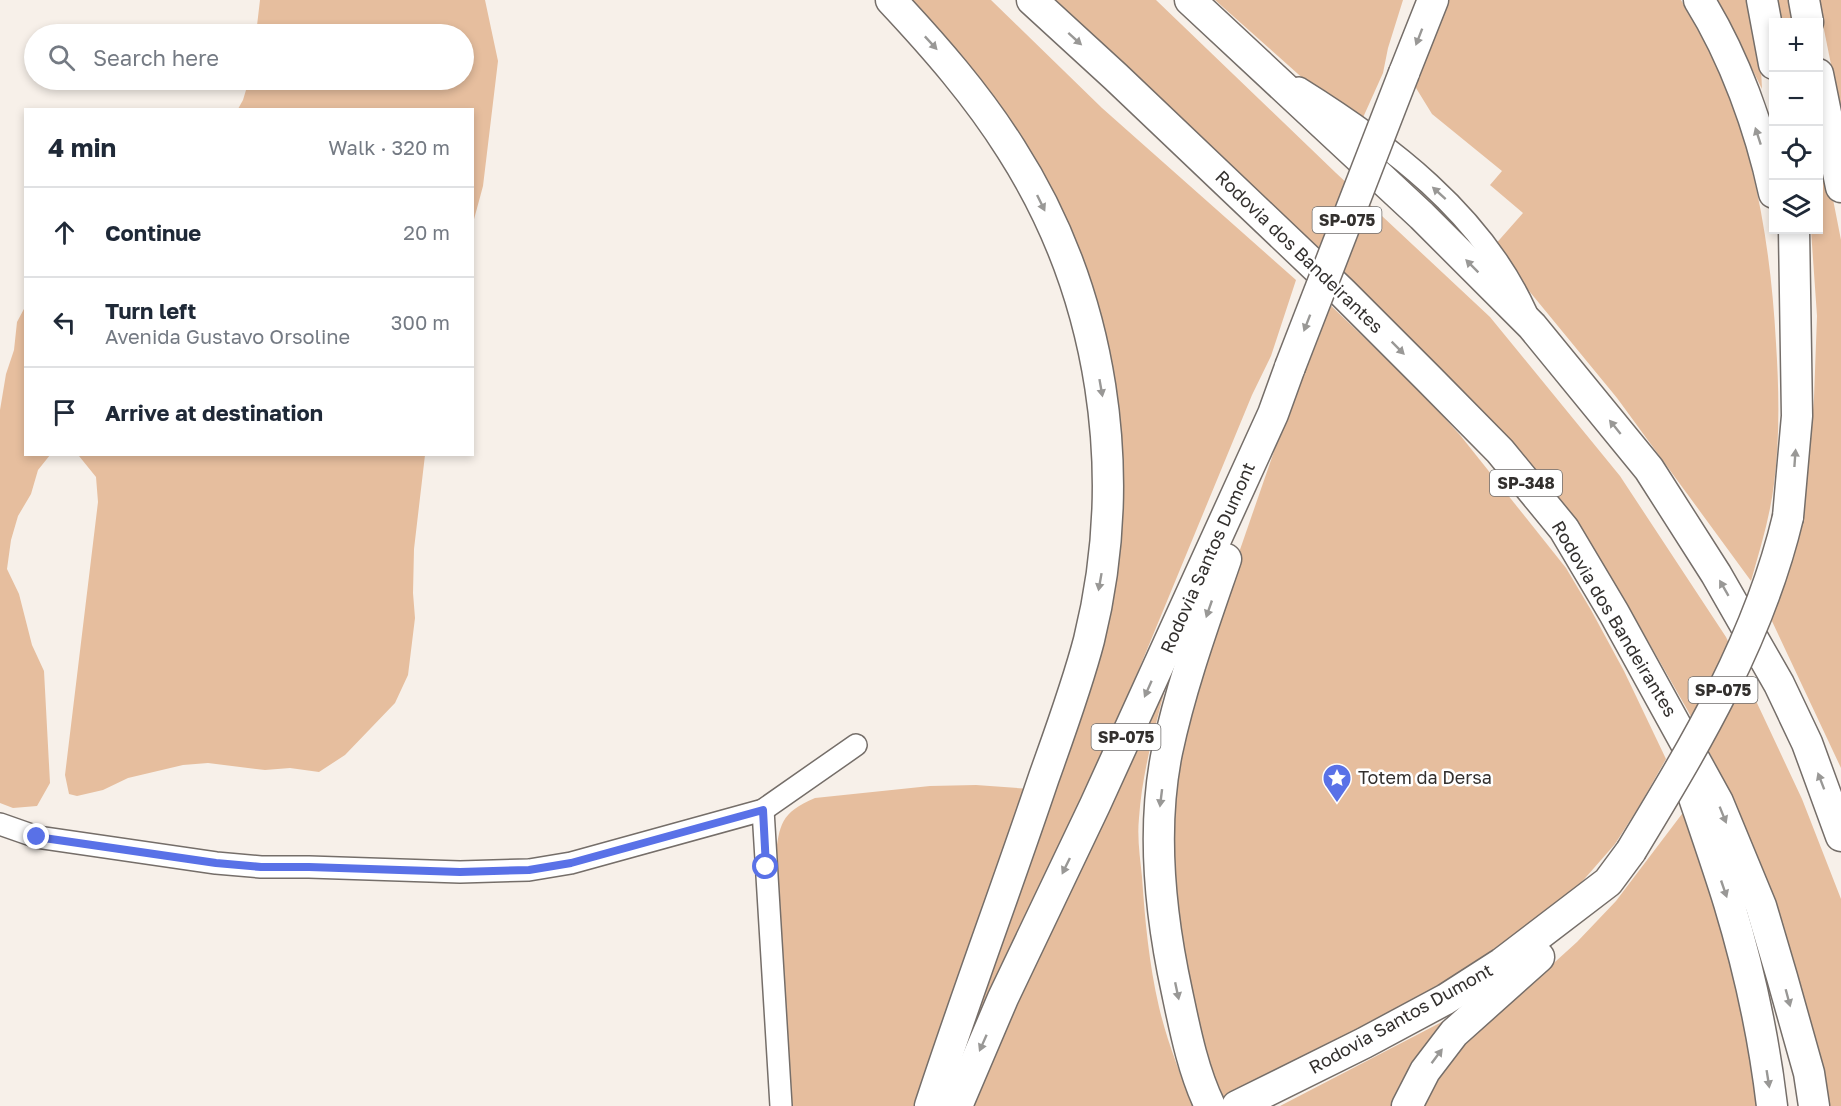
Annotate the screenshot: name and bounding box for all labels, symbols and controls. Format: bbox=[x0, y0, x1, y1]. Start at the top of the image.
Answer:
map controls bbox=[1769, 18, 1823, 234]
button: + bbox=[1769, 18, 1823, 72]
search box bbox=[24, 24, 474, 90]
one-way arrow bbox=[1414, 28, 1424, 46]
one-way arrow bbox=[1067, 32, 1082, 45]
one-way arrow bbox=[924, 35, 938, 50]
icon: search bbox=[45, 41, 78, 74]
text: Search here bbox=[93, 44, 219, 71]
button: − bbox=[1769, 72, 1823, 126]
button: locate bbox=[1769, 126, 1823, 180]
one-way arrow bbox=[1753, 127, 1762, 145]
text: 4 min bbox=[48, 132, 116, 163]
text: Walk · 320 m bbox=[328, 135, 450, 159]
street label: Rodovia dos Bandeirantes bbox=[1211, 165, 1388, 337]
button: layers bbox=[1769, 180, 1823, 234]
one-way arrow bbox=[1432, 187, 1447, 200]
one-way arrow bbox=[1037, 194, 1046, 211]
road number: SP-075 bbox=[1312, 207, 1382, 233]
icon: ahead bbox=[48, 216, 81, 249]
text: Continue bbox=[105, 219, 201, 246]
text: 20 m bbox=[403, 220, 450, 244]
one-way arrow bbox=[1465, 259, 1479, 273]
text: Turn left bbox=[105, 297, 196, 324]
icon: left bbox=[48, 306, 81, 339]
text: 300 m bbox=[391, 310, 450, 334]
one-way arrow bbox=[1302, 315, 1312, 333]
text: Avenida Gustavo Orsoline bbox=[105, 324, 350, 348]
one-way arrow bbox=[1391, 341, 1406, 355]
one-way arrow bbox=[1097, 378, 1106, 397]
icon: arrive bbox=[48, 396, 81, 429]
text: Arrive at destination bbox=[105, 399, 323, 426]
one-way arrow bbox=[1609, 420, 1622, 435]
one-way arrow bbox=[1790, 449, 1799, 468]
street label: Rodovia Santos Dumont bbox=[1155, 459, 1259, 657]
road number: SP-348 bbox=[1490, 470, 1562, 496]
street label: Rodovia dos Bandeirantes bbox=[1548, 517, 1682, 720]
one-way arrow bbox=[1095, 572, 1104, 591]
one-way arrow bbox=[1719, 579, 1729, 596]
one-way arrow bbox=[1203, 600, 1213, 618]
road number: SP-075 bbox=[1688, 677, 1758, 703]
one-way arrow bbox=[1143, 681, 1153, 699]
road number: SP-075 bbox=[1092, 724, 1160, 750]
place icon: Totem da Dersa bbox=[1321, 762, 1353, 804]
place label: Totem da Dersa bbox=[1358, 766, 1492, 788]
one-way arrow bbox=[1816, 772, 1825, 790]
one-way arrow bbox=[1157, 788, 1166, 807]
one-way arrow bbox=[1719, 806, 1728, 824]
route end bbox=[23, 823, 49, 849]
route start bbox=[752, 853, 778, 879]
one-way arrow bbox=[1062, 858, 1071, 875]
one-way arrow bbox=[1720, 880, 1730, 898]
street label: Rodovia Santos Dumont bbox=[1305, 958, 1496, 1078]
one-way arrow bbox=[1172, 982, 1182, 1001]
one-way arrow bbox=[1784, 989, 1794, 1008]
one-way arrow bbox=[978, 1034, 988, 1052]
one-way arrow bbox=[1430, 1048, 1442, 1063]
one-way arrow bbox=[1764, 1069, 1773, 1088]

